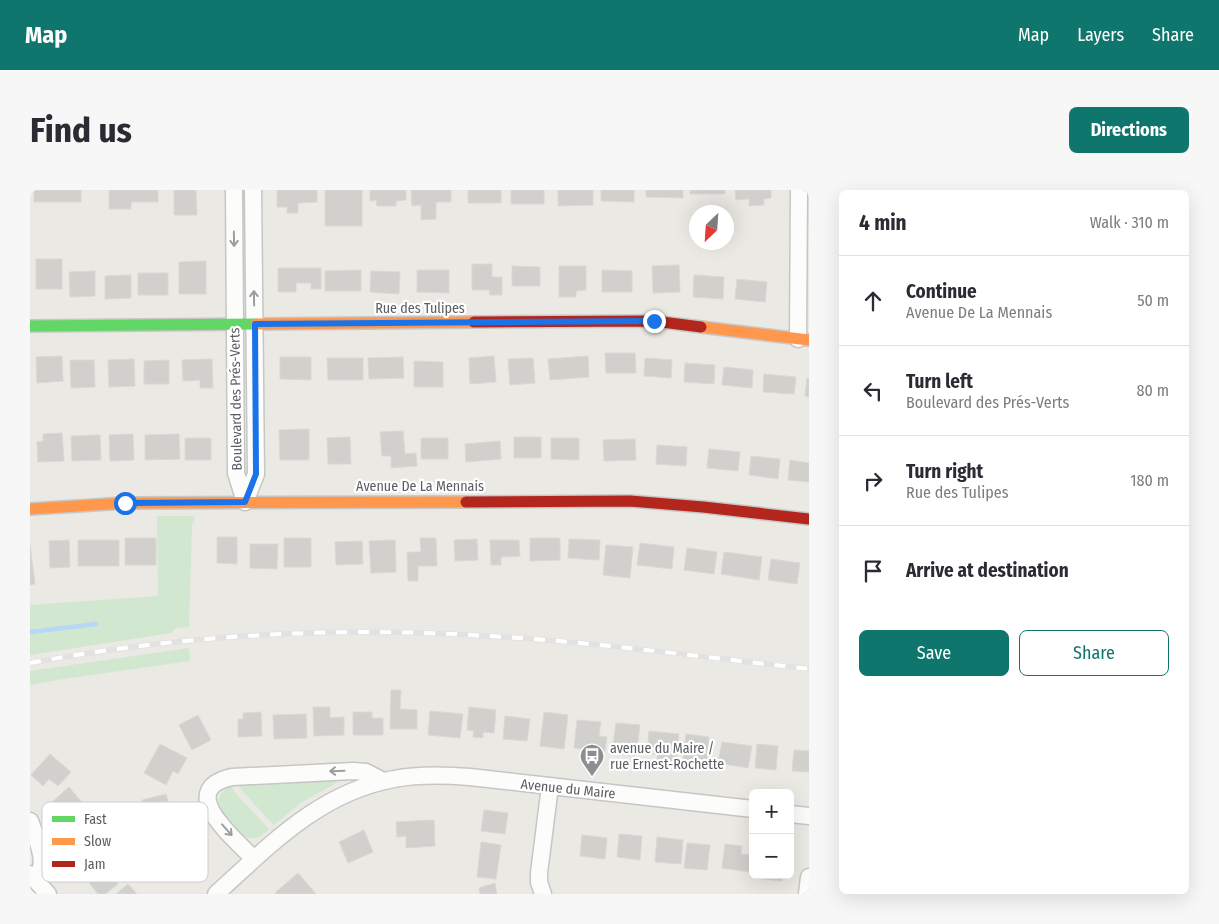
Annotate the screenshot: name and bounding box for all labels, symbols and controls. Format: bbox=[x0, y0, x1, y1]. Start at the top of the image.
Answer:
text: Map bbox=[25, 21, 67, 49]
text: Map bbox=[1018, 24, 1049, 46]
text: Layers bbox=[1077, 24, 1124, 46]
text: Share bbox=[1152, 24, 1194, 46]
button: Directions bbox=[1069, 107, 1189, 153]
text: Find us bbox=[30, 109, 132, 151]
north arrow bbox=[689, 205, 734, 250]
text: 4 min bbox=[859, 210, 907, 236]
text: Walk · 310 m bbox=[1090, 213, 1169, 232]
one-way arrow bbox=[229, 230, 239, 246]
text: Continue bbox=[906, 280, 977, 303]
icon: ahead bbox=[859, 287, 887, 315]
one-way arrow bbox=[250, 290, 259, 306]
text: 50 m bbox=[1137, 291, 1169, 310]
street label: Rue des Tulipes bbox=[375, 300, 465, 317]
text: Avenue De La Mennais bbox=[906, 303, 1052, 322]
route end bbox=[643, 310, 666, 333]
street label: Boulevard des Prés-Verts bbox=[226, 327, 246, 471]
text: Turn left bbox=[906, 370, 973, 393]
icon: left bbox=[859, 377, 887, 405]
text: 80 m bbox=[1137, 381, 1169, 400]
text: Boulevard des Prés-Verts bbox=[906, 393, 1069, 412]
text: Turn right bbox=[906, 460, 983, 483]
icon: right bbox=[859, 467, 887, 495]
text: 180 m bbox=[1130, 471, 1169, 490]
street label: Avenue De La Mennais bbox=[356, 478, 484, 495]
text: Rue des Tulipes bbox=[906, 483, 1008, 502]
route start bbox=[114, 492, 137, 515]
icon: arrive bbox=[859, 557, 887, 585]
text: Arrive at destination bbox=[906, 559, 1069, 582]
button: Save bbox=[859, 630, 1009, 676]
button: Share bbox=[1019, 630, 1169, 676]
place label: avenue du Maire / rue Ernest-Rochette bbox=[610, 740, 724, 773]
bus stop icon: avenue du Maire / rue Ernest-Rochette bbox=[579, 743, 605, 777]
one-way arrow bbox=[329, 766, 346, 776]
street label: Avenue du Maire bbox=[520, 776, 616, 802]
map controls bbox=[749, 789, 794, 879]
button: + bbox=[749, 789, 794, 834]
legend bbox=[42, 802, 208, 882]
text: Fast bbox=[84, 811, 107, 828]
one-way arrow bbox=[221, 823, 233, 836]
text: Slow bbox=[84, 833, 111, 850]
button: − bbox=[749, 834, 794, 879]
text: Jam bbox=[84, 856, 105, 873]

